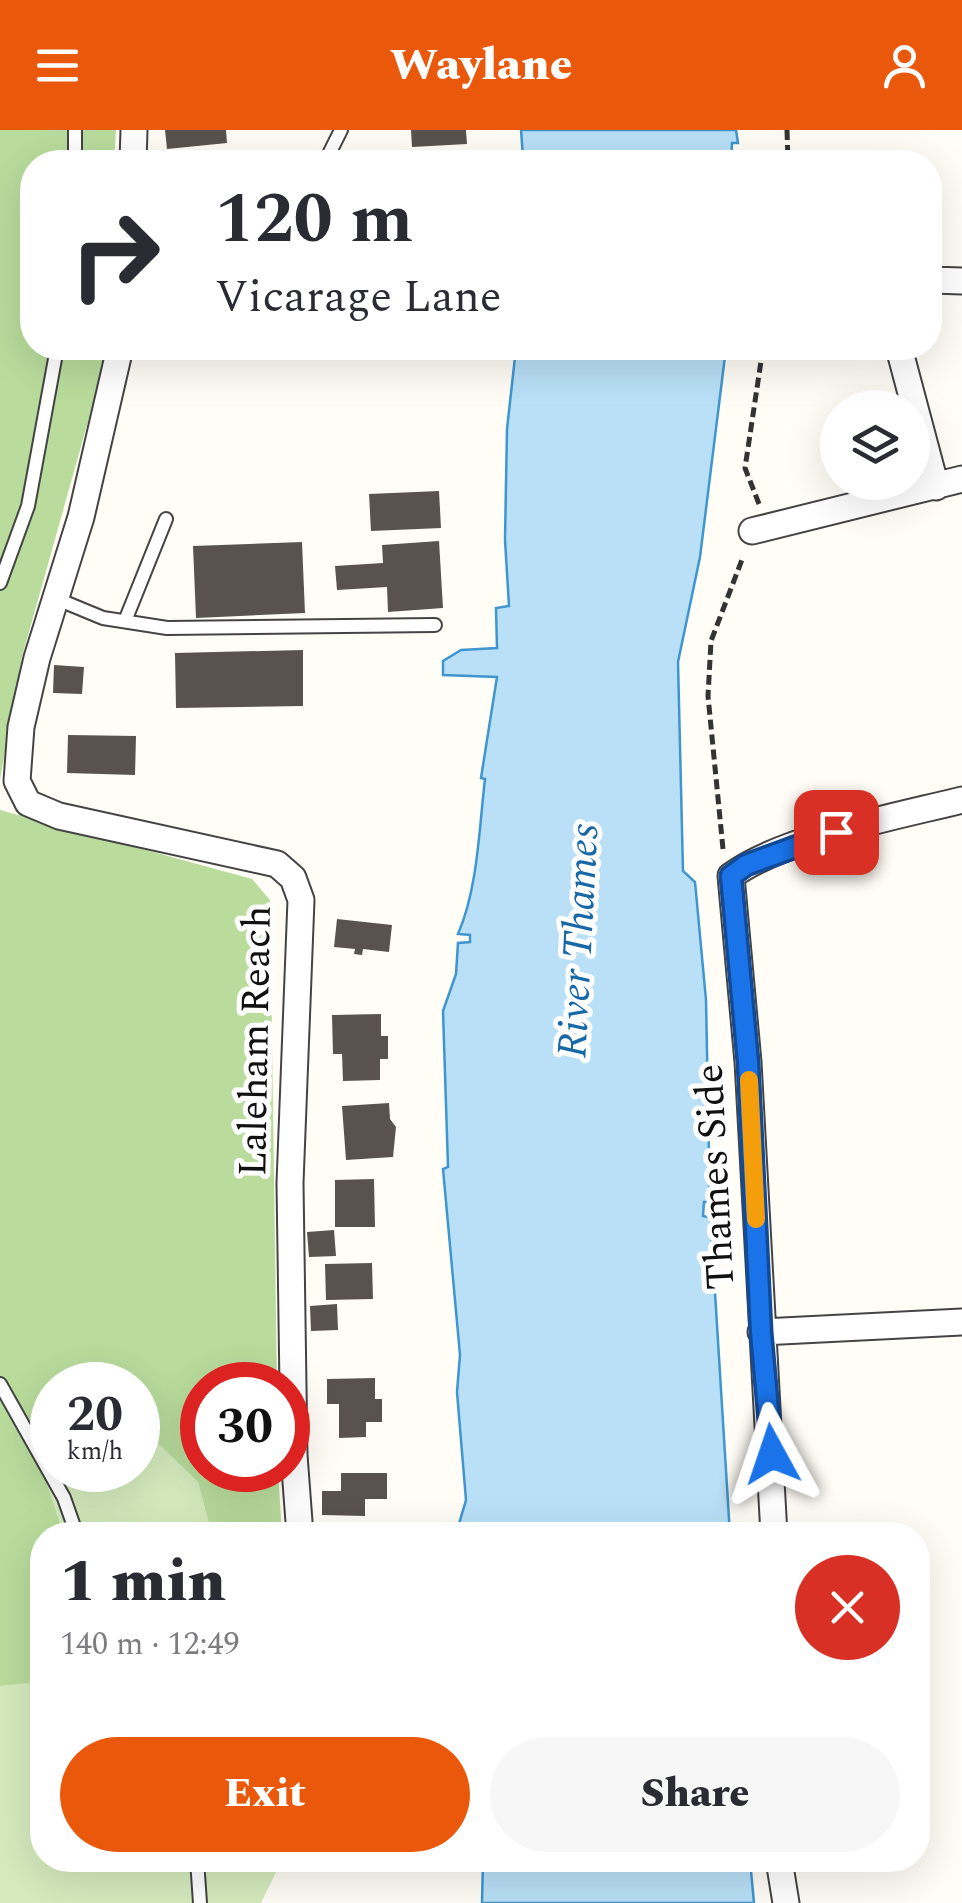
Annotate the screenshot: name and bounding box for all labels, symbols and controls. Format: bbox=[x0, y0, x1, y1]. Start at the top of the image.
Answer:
text: Waylane bbox=[390, 31, 572, 100]
icon: menu bbox=[30, 38, 85, 93]
icon: person bbox=[877, 38, 932, 93]
text: 120 m bbox=[215, 167, 413, 273]
icon: right bbox=[50, 190, 180, 320]
text: Vicarage Lane bbox=[215, 263, 502, 332]
map controls bbox=[820, 390, 930, 500]
button: layers bbox=[820, 390, 930, 500]
pin bbox=[794, 790, 879, 875]
icon: arrive bbox=[809, 805, 864, 860]
water label: River Thames bbox=[541, 822, 617, 1060]
street label: Laleham Reach bbox=[223, 905, 289, 1177]
street label: Thames Side bbox=[680, 1062, 752, 1292]
speed limit sign: 30 bbox=[180, 1362, 310, 1492]
text: 20 bbox=[67, 1377, 123, 1453]
position arrow bbox=[720, 1402, 824, 1506]
text: km/h bbox=[67, 1433, 123, 1471]
text: 1 min bbox=[60, 1536, 226, 1628]
button: close bbox=[795, 1555, 900, 1660]
text: 140 m · 12:49 bbox=[60, 1620, 240, 1669]
button: Exit bbox=[60, 1737, 470, 1852]
button: Share bbox=[490, 1737, 900, 1852]

